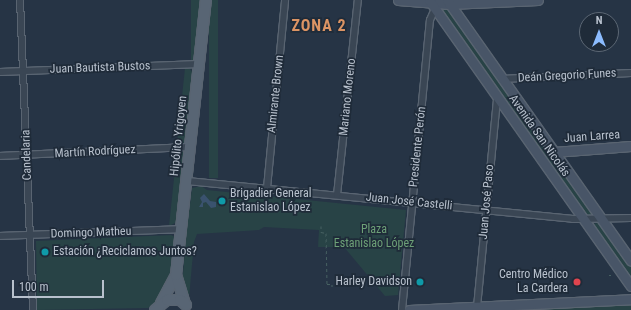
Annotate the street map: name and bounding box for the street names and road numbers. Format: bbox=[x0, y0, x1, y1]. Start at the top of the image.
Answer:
street label: Almirante Brown bbox=[265, 54, 287, 134]
street label: Mariano Moreno bbox=[337, 58, 359, 136]
street label: Juan Bautista Bustos bbox=[49, 59, 151, 77]
street label: Deán Gregorio Funes bbox=[517, 66, 617, 86]
street label: Avenida San Nicolás bbox=[505, 92, 573, 180]
street label: Hipólito Yrigoyen bbox=[168, 95, 190, 177]
street label: Presidente Perón bbox=[407, 106, 429, 188]
street label: Juan Larrea bbox=[564, 128, 620, 146]
street label: Candelaria bbox=[19, 129, 35, 181]
street label: Martín Rodríguez bbox=[54, 143, 136, 161]
street label: Juan José Paso bbox=[477, 164, 497, 240]
street label: Juan José Castelli bbox=[365, 190, 453, 214]
street label: Domingo Matheu bbox=[50, 224, 132, 242]

